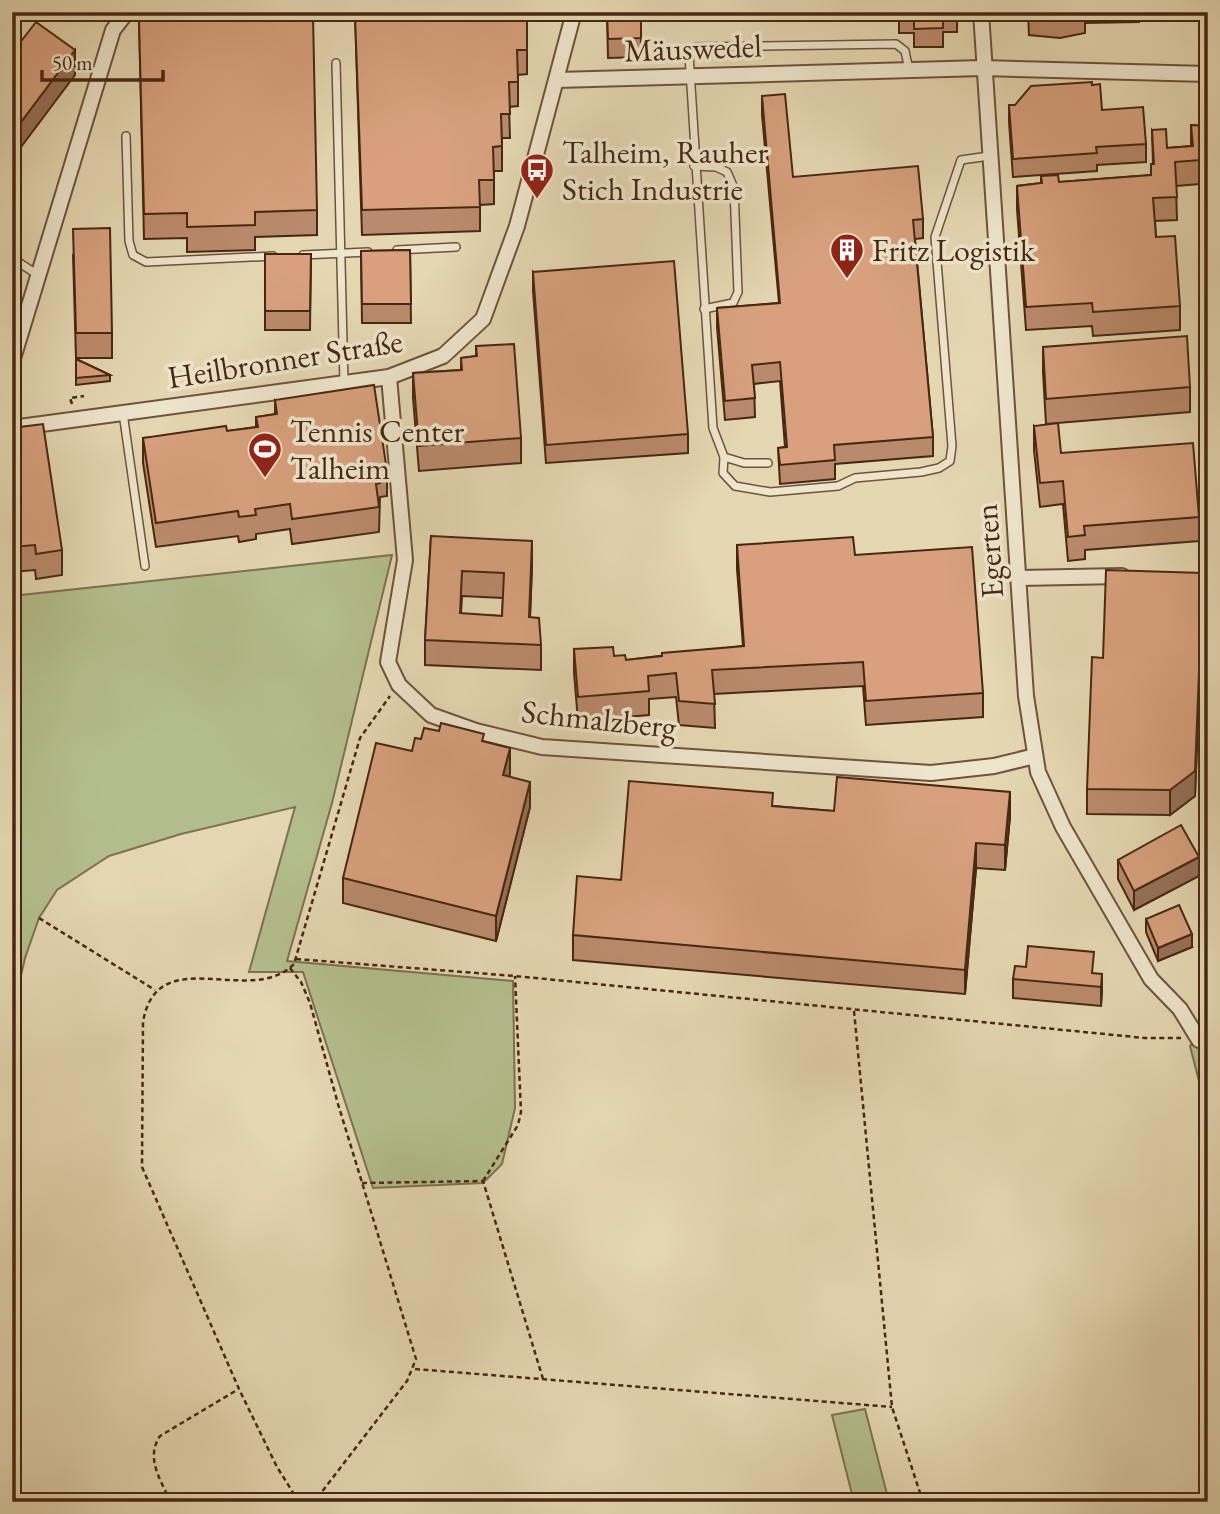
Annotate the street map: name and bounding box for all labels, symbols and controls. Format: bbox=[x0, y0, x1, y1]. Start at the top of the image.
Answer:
street label: Mäuswedel bbox=[623, 25, 763, 71]
scale bar bbox=[42, 38, 163, 82]
text: 50 m bbox=[52, 49, 93, 76]
place label: Talheim, Rauher Stich Industrie bbox=[562, 131, 768, 210]
bus stop icon: Talheim, Rauher Stich Industrie bbox=[518, 151, 556, 200]
place label: Fritz Logistik bbox=[872, 229, 1036, 271]
building icon: Fritz Logistik bbox=[828, 231, 866, 280]
street label: Heilbronner Straße bbox=[165, 320, 405, 398]
place label: Tennis Center Talheim bbox=[290, 410, 465, 489]
sports icon: Tennis Center Talheim bbox=[246, 430, 284, 479]
street label: Egerten bbox=[965, 502, 1013, 600]
street label: Schmalzberg bbox=[520, 690, 680, 748]

